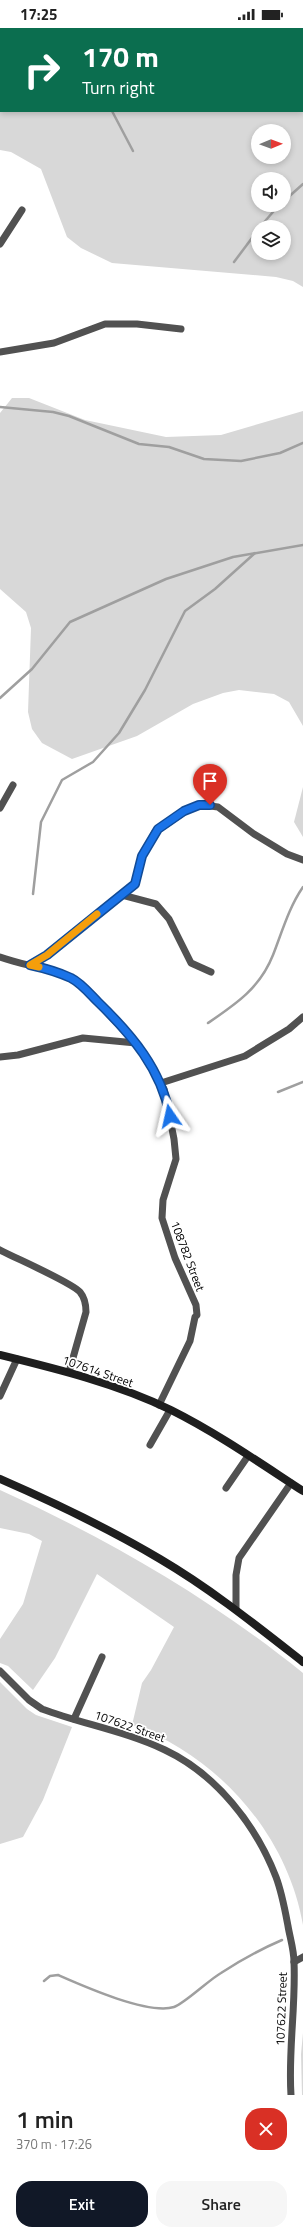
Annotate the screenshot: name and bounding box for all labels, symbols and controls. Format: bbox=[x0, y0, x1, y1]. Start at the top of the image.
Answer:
text: 17:25 bbox=[20, 3, 57, 26]
text: 170 m bbox=[82, 35, 159, 78]
icon: right bbox=[16, 44, 68, 96]
text: Turn right bbox=[82, 74, 155, 101]
north arrow bbox=[251, 124, 291, 164]
map controls bbox=[251, 124, 291, 260]
button: sound bbox=[251, 172, 291, 212]
button: layers bbox=[251, 220, 291, 260]
pin bbox=[193, 764, 227, 805]
icon: arrive bbox=[199, 770, 221, 792]
position arrow bbox=[149, 1095, 191, 1137]
street label: 108782 Street bbox=[166, 1218, 210, 1295]
street label: 107614 Street bbox=[60, 1350, 137, 1392]
street label: 107622 Street bbox=[92, 1705, 169, 1747]
street label: 107622 Street bbox=[270, 1971, 292, 2046]
text: 1 min bbox=[16, 2101, 74, 2137]
button: close bbox=[245, 2108, 287, 2150]
text: 370 m · 17:26 bbox=[16, 2134, 92, 2154]
button: Exit bbox=[16, 2181, 148, 2227]
button: Share bbox=[156, 2181, 287, 2227]

